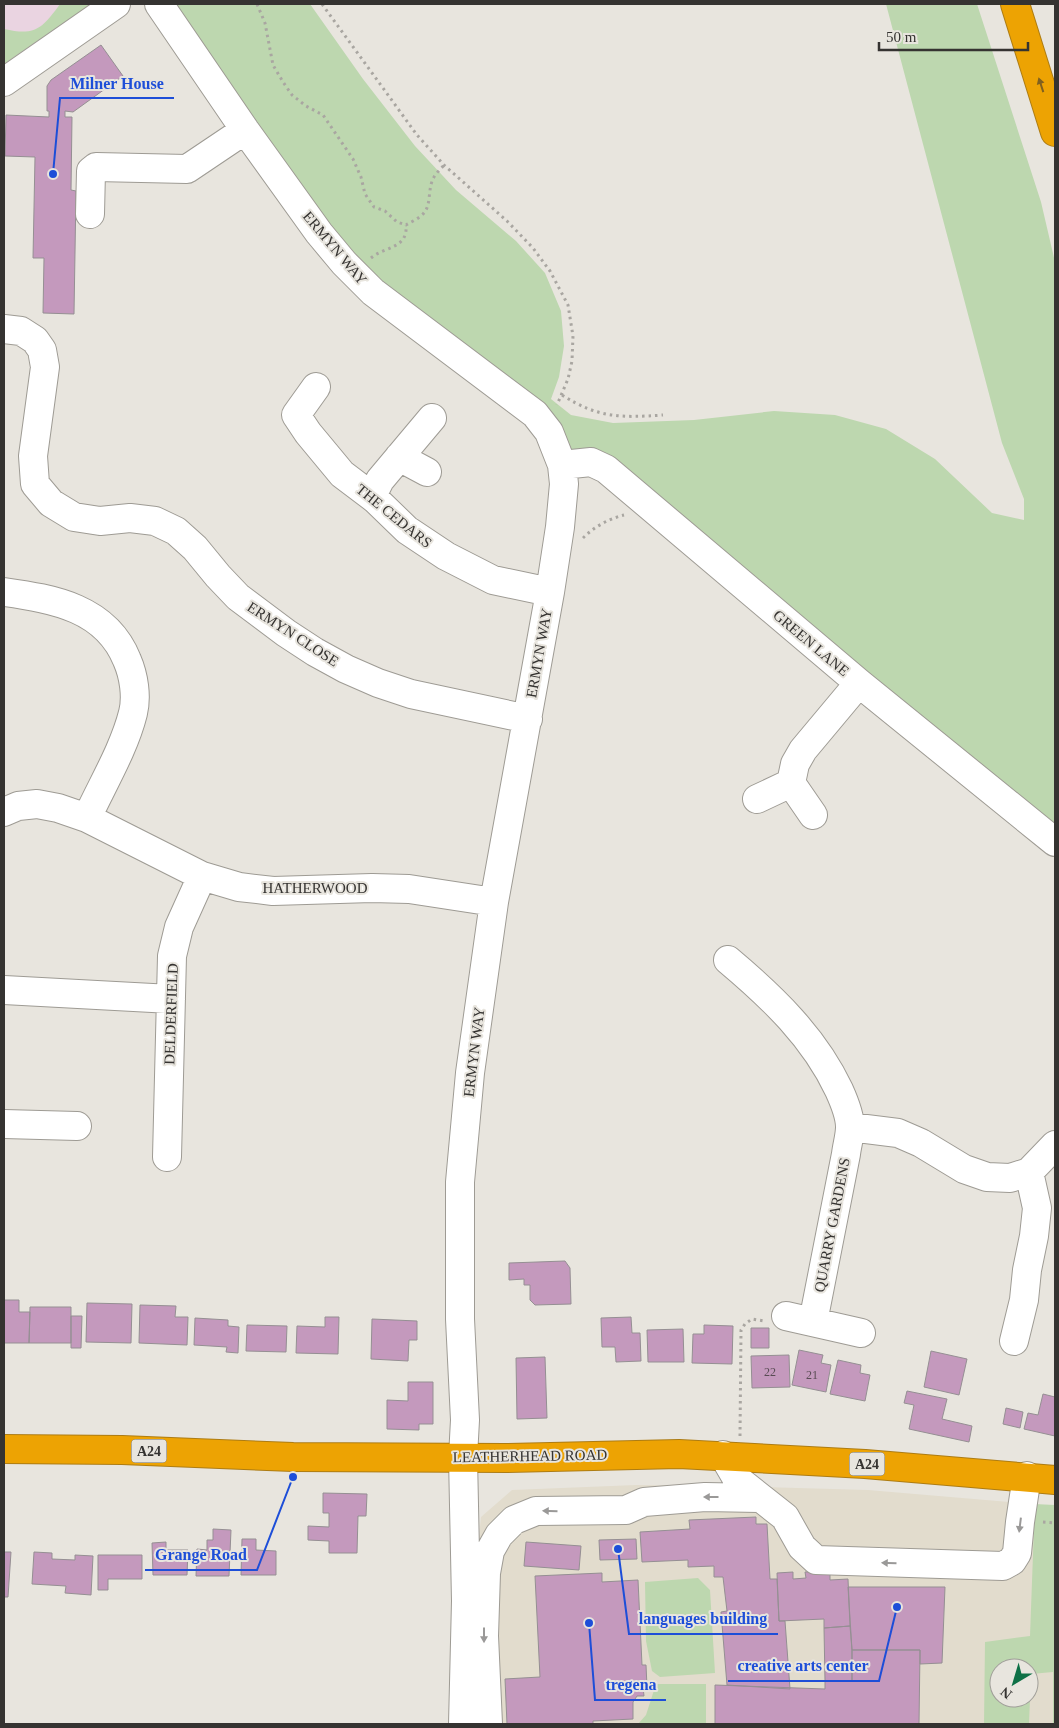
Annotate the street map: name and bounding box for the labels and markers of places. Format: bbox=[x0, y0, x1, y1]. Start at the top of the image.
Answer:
callout: Milner House bbox=[60, 67, 174, 98]
callout: Grange Road bbox=[145, 1539, 257, 1570]
callout: languages building bbox=[629, 1603, 778, 1634]
callout: creative arts center bbox=[728, 1650, 879, 1681]
callout: tregena bbox=[595, 1669, 666, 1700]

